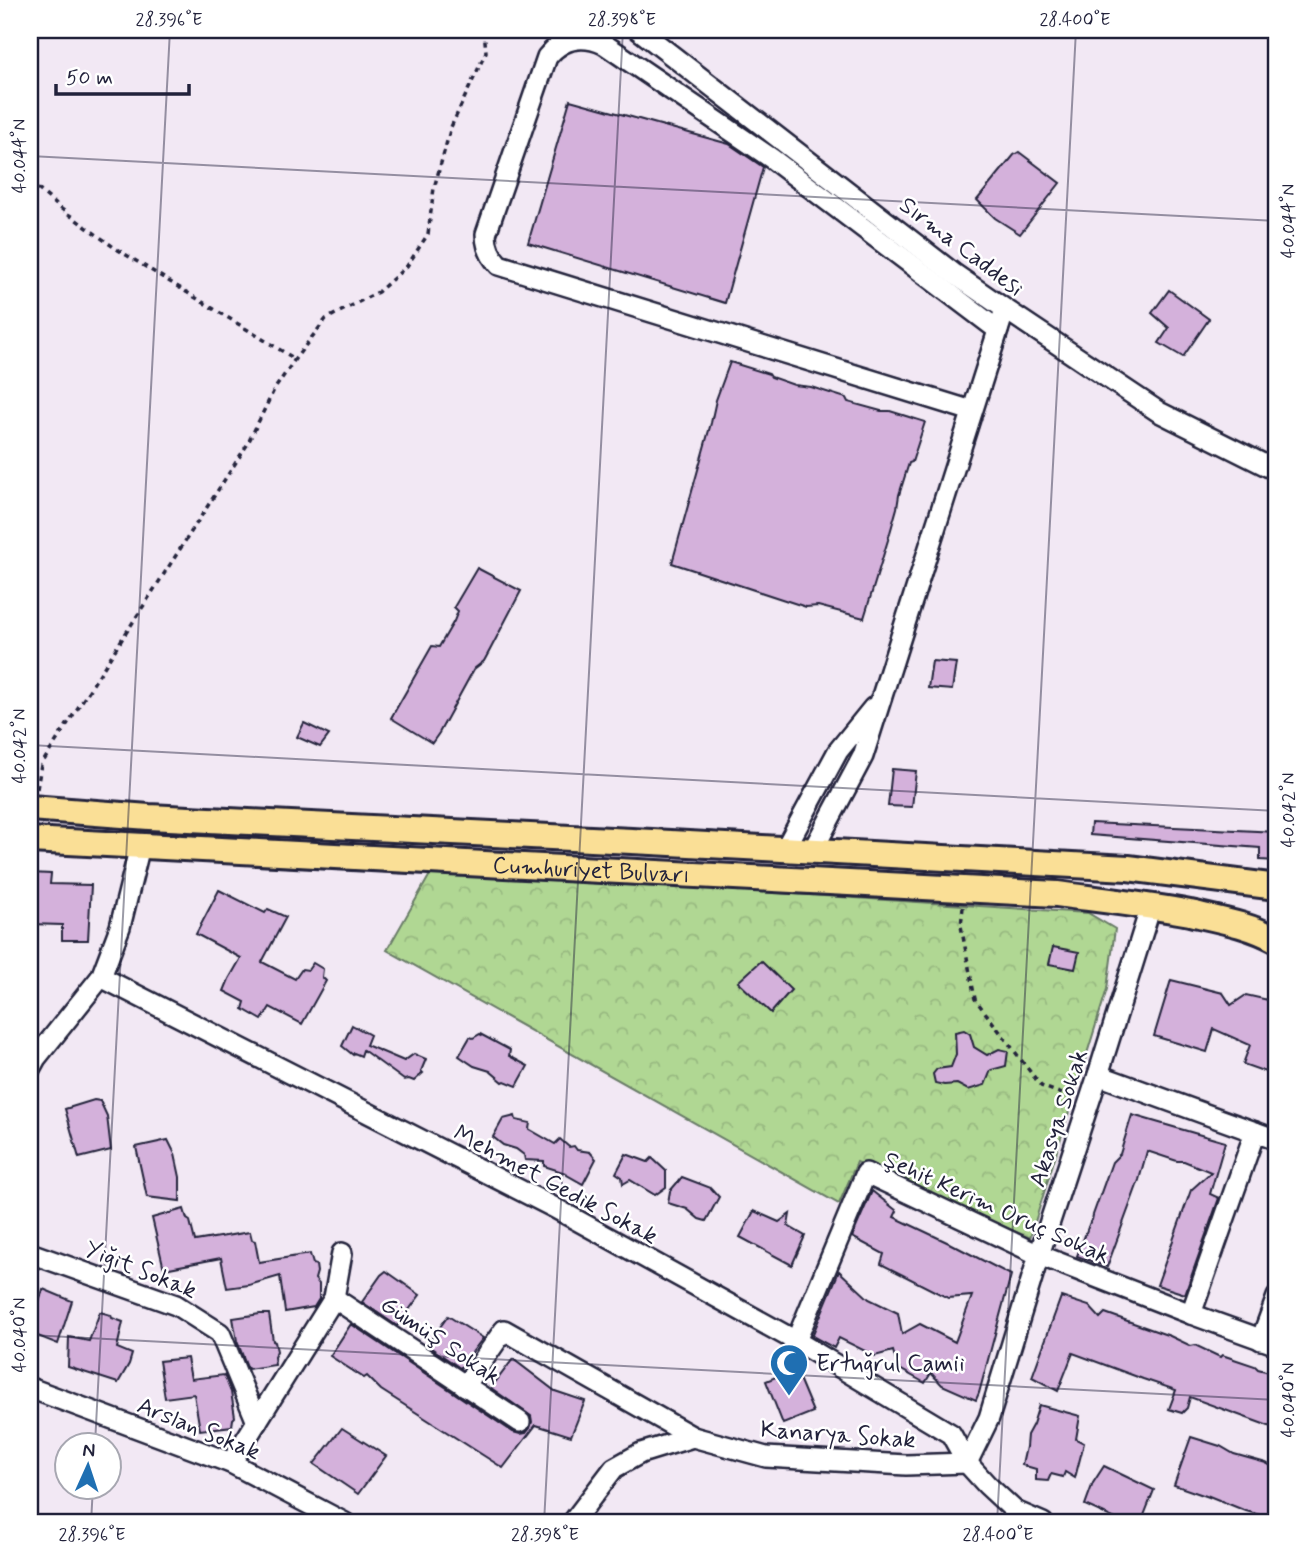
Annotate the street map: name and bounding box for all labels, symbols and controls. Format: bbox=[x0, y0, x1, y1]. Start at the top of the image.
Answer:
text: 28.396°E bbox=[136, 8, 202, 32]
text: 28.398°E bbox=[588, 8, 656, 32]
text: 28.400°E bbox=[1039, 8, 1111, 32]
scale bar bbox=[56, 52, 189, 96]
text: 50 m bbox=[66, 64, 113, 92]
text: 40.044°N bbox=[8, 119, 32, 193]
text: 40.044°N bbox=[1277, 184, 1301, 258]
street label: Sırma Caddesi bbox=[893, 190, 1030, 304]
text: 40.042°N bbox=[8, 709, 32, 783]
text: 40.042°N bbox=[1277, 773, 1301, 847]
street label: Cumhuriyet Bulvarı bbox=[492, 850, 691, 892]
street label: Akasya Sokak bbox=[1023, 1046, 1096, 1191]
street label: Mehmet Gedik Sokak bbox=[448, 1118, 663, 1252]
street label: Şehit Kerim Oruç Sokak bbox=[879, 1145, 1114, 1272]
street label: Yiğit Sokak bbox=[80, 1234, 201, 1307]
street label: Gümüş Sokak bbox=[374, 1290, 507, 1393]
text: 40.040°N bbox=[8, 1298, 32, 1372]
mosque icon: Ertuğrul Camii bbox=[768, 1342, 810, 1397]
place label: Ertuğrul Camii bbox=[816, 1349, 965, 1380]
text: 40.040°N bbox=[1277, 1363, 1301, 1437]
street label: Arslan Sokak bbox=[132, 1391, 264, 1468]
street label: Kanarya Sokak bbox=[759, 1415, 917, 1456]
north arrow bbox=[52, 1430, 122, 1500]
text: N bbox=[82, 1438, 96, 1463]
text: 28.396°E bbox=[59, 1523, 125, 1547]
text: 28.398°E bbox=[511, 1523, 579, 1547]
text: 28.400°E bbox=[962, 1523, 1034, 1547]

